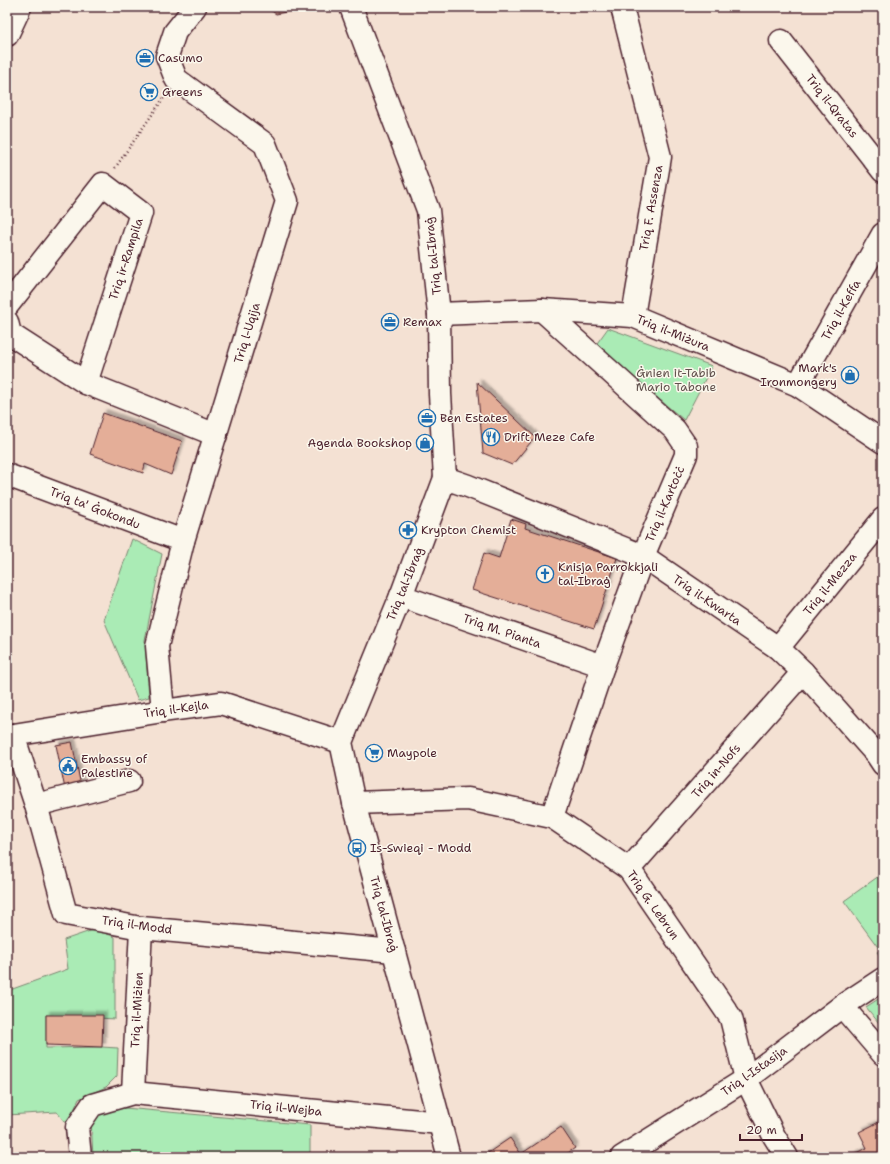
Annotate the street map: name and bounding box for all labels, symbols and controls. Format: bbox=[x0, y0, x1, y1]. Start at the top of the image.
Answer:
office icon: Casumo bbox=[135, 48, 155, 68]
place label: Casumo bbox=[158, 50, 203, 66]
street label: Triq il-Qratas bbox=[802, 71, 862, 141]
supermarket icon: Greens bbox=[139, 82, 159, 102]
place label: Greens bbox=[162, 84, 203, 100]
street label: Triq F. Assenza bbox=[636, 163, 667, 252]
street label: Triq ir-Rampila bbox=[105, 215, 147, 302]
street label: Triq tal-Ibraġ bbox=[421, 216, 445, 296]
street label: Triq il-Keffa bbox=[818, 276, 865, 343]
street label: Triq l-Uqija bbox=[230, 300, 264, 365]
street label: Triq il-Miżura bbox=[634, 311, 713, 355]
office icon: Remax bbox=[380, 312, 400, 332]
place label: Remax bbox=[403, 314, 442, 330]
place label: Mark's Ironmongery bbox=[760, 360, 837, 390]
park label: Ġnien it-Tabib Mario Tabone bbox=[636, 365, 716, 395]
shop icon: Mark's Ironmongery bbox=[840, 365, 860, 385]
office icon: Ben Estates bbox=[417, 408, 437, 428]
place label: Ben Estates bbox=[440, 410, 508, 426]
restaurant icon: Drift Meze Cafe bbox=[481, 427, 501, 447]
place label: Drift Meze Cafe bbox=[504, 429, 595, 445]
shop icon: Agenda Bookshop bbox=[415, 433, 435, 453]
place label: Agenda Bookshop bbox=[308, 435, 412, 451]
street label: Triq il-Kartoċċ bbox=[642, 463, 688, 545]
street label: Triq ta' Ġokondu bbox=[47, 483, 143, 533]
pharmacy icon: Krypton Chemist bbox=[398, 520, 418, 540]
place label: Krypton Chemist bbox=[421, 522, 516, 538]
street label: Triq tal-Ibraġ bbox=[383, 545, 427, 623]
street label: Triq il-Mezza bbox=[800, 549, 861, 619]
place label: Knisja Parrokkjali tal-Ibraġ bbox=[558, 559, 658, 589]
church icon: Knisja Parrokkjali tal-Ibraġ bbox=[535, 564, 555, 584]
street label: Triq il-Kwarta bbox=[670, 571, 745, 629]
street label: Triq M. Pianta bbox=[461, 610, 544, 652]
street label: Triq il-Kejla bbox=[142, 696, 210, 721]
street label: Triq in-Nofs bbox=[688, 740, 744, 802]
supermarket icon: Maypole bbox=[364, 743, 384, 763]
place label: Maypole bbox=[387, 745, 437, 761]
place label: Embassy of Palestine bbox=[81, 751, 148, 781]
public building icon: Embassy of Palestine bbox=[58, 756, 78, 776]
bus stop icon: Is-Swieqi - Modd bbox=[347, 838, 367, 858]
place label: Is-Swieqi - Modd bbox=[370, 840, 472, 856]
street label: Triq G. Lebrun bbox=[623, 867, 683, 943]
street label: Triq tal-Ibraġ bbox=[366, 874, 402, 954]
street label: Triq il-Modd bbox=[101, 912, 174, 938]
street label: Triq il-Miżien bbox=[127, 972, 147, 1048]
street label: Triq l-Istasija bbox=[718, 1042, 791, 1100]
street label: Triq il-Wejba bbox=[249, 1096, 323, 1120]
scale bar bbox=[740, 1116, 802, 1142]
text: 20 m bbox=[746, 1122, 777, 1138]

